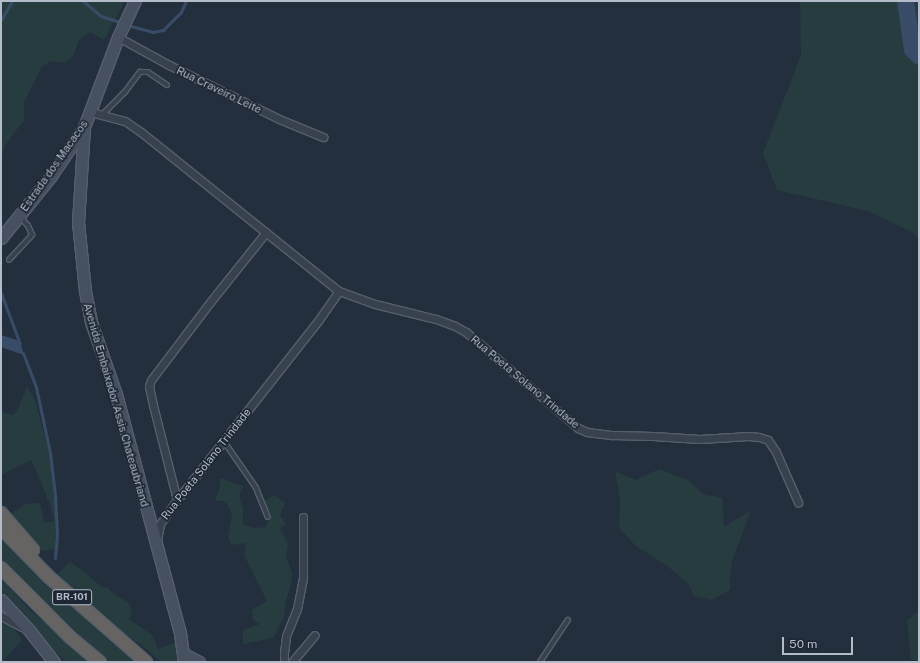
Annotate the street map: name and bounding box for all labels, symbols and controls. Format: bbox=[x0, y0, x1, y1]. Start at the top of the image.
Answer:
street label: Rua Craveiro Leite bbox=[174, 64, 264, 116]
street label: Estrada dos Macacos bbox=[18, 118, 90, 214]
street label: Avenida Embaixador Assis Chateaubriand bbox=[81, 302, 151, 508]
street label: Rua Poeta Solano Trindade bbox=[468, 333, 582, 431]
street label: Rua Poeta Solano Trindade bbox=[158, 406, 254, 522]
road number: BR-101 bbox=[52, 589, 92, 605]
scale bar bbox=[784, 629, 855, 655]
text: 50 m bbox=[789, 637, 817, 651]

